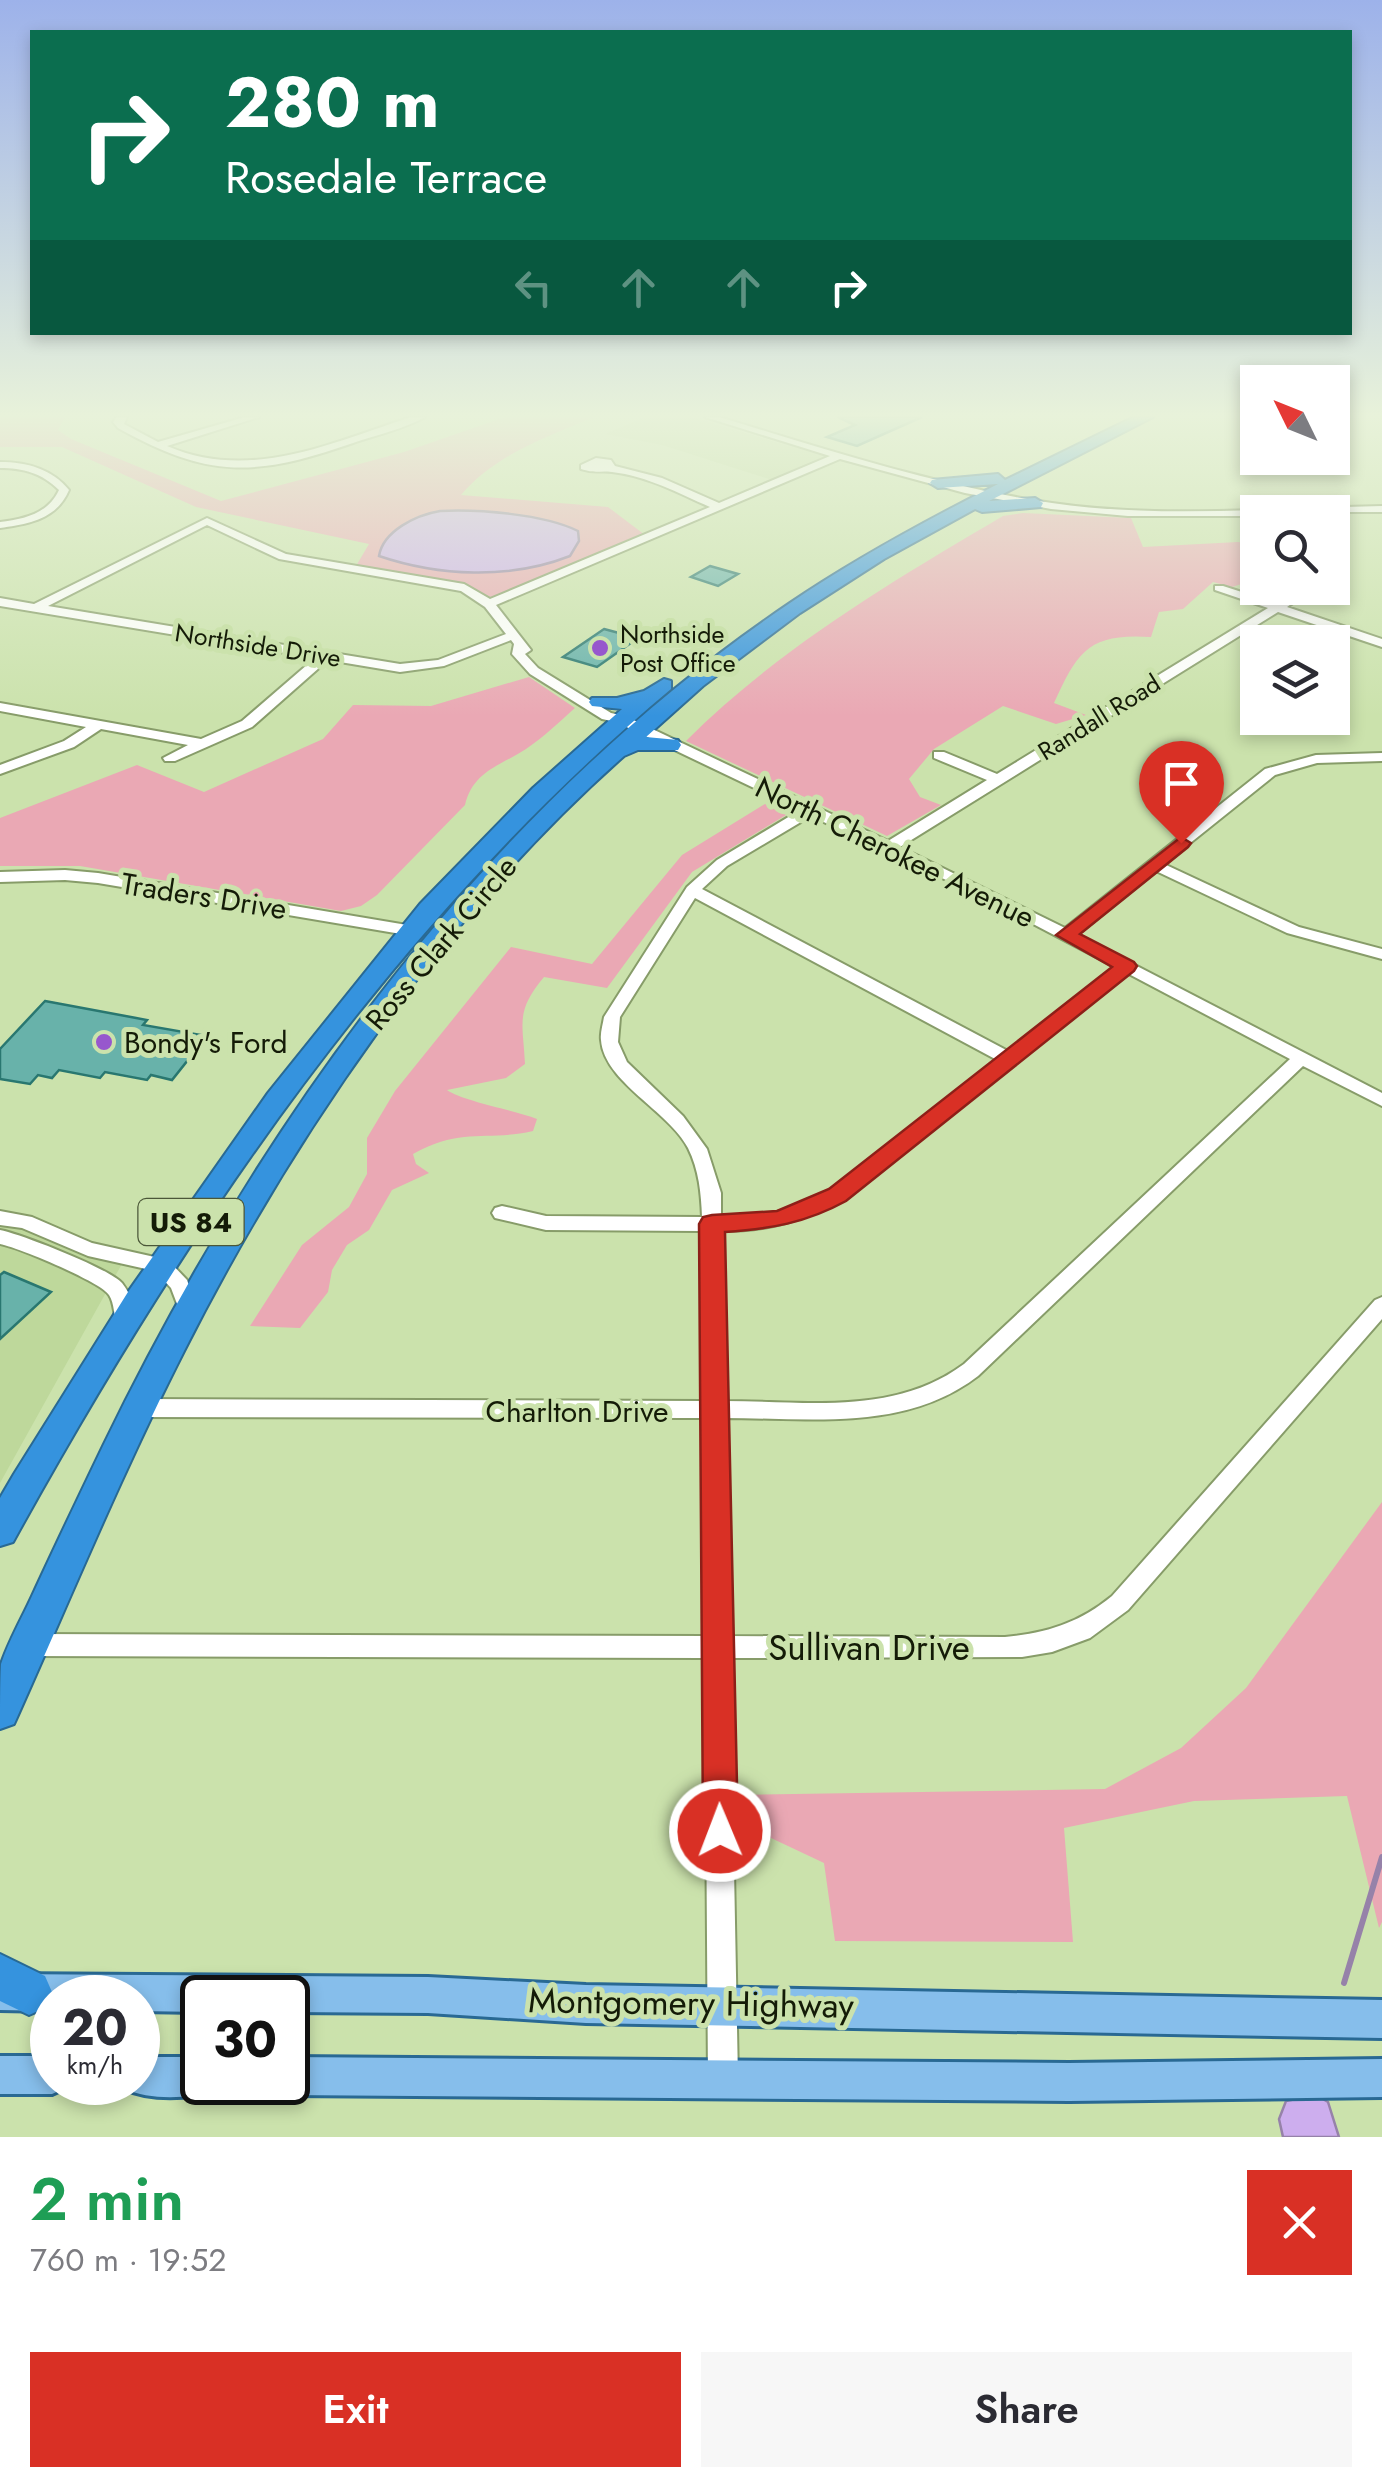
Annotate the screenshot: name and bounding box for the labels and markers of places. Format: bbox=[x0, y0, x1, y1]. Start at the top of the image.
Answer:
place label: Northside Post Office bbox=[620, 616, 736, 681]
marker: Northside Post Office bbox=[589, 637, 611, 659]
pin bbox=[1139, 741, 1224, 844]
place label: Bondy's Ford bbox=[124, 1021, 288, 1064]
marker: Bondy's Ford bbox=[93, 1031, 115, 1053]

